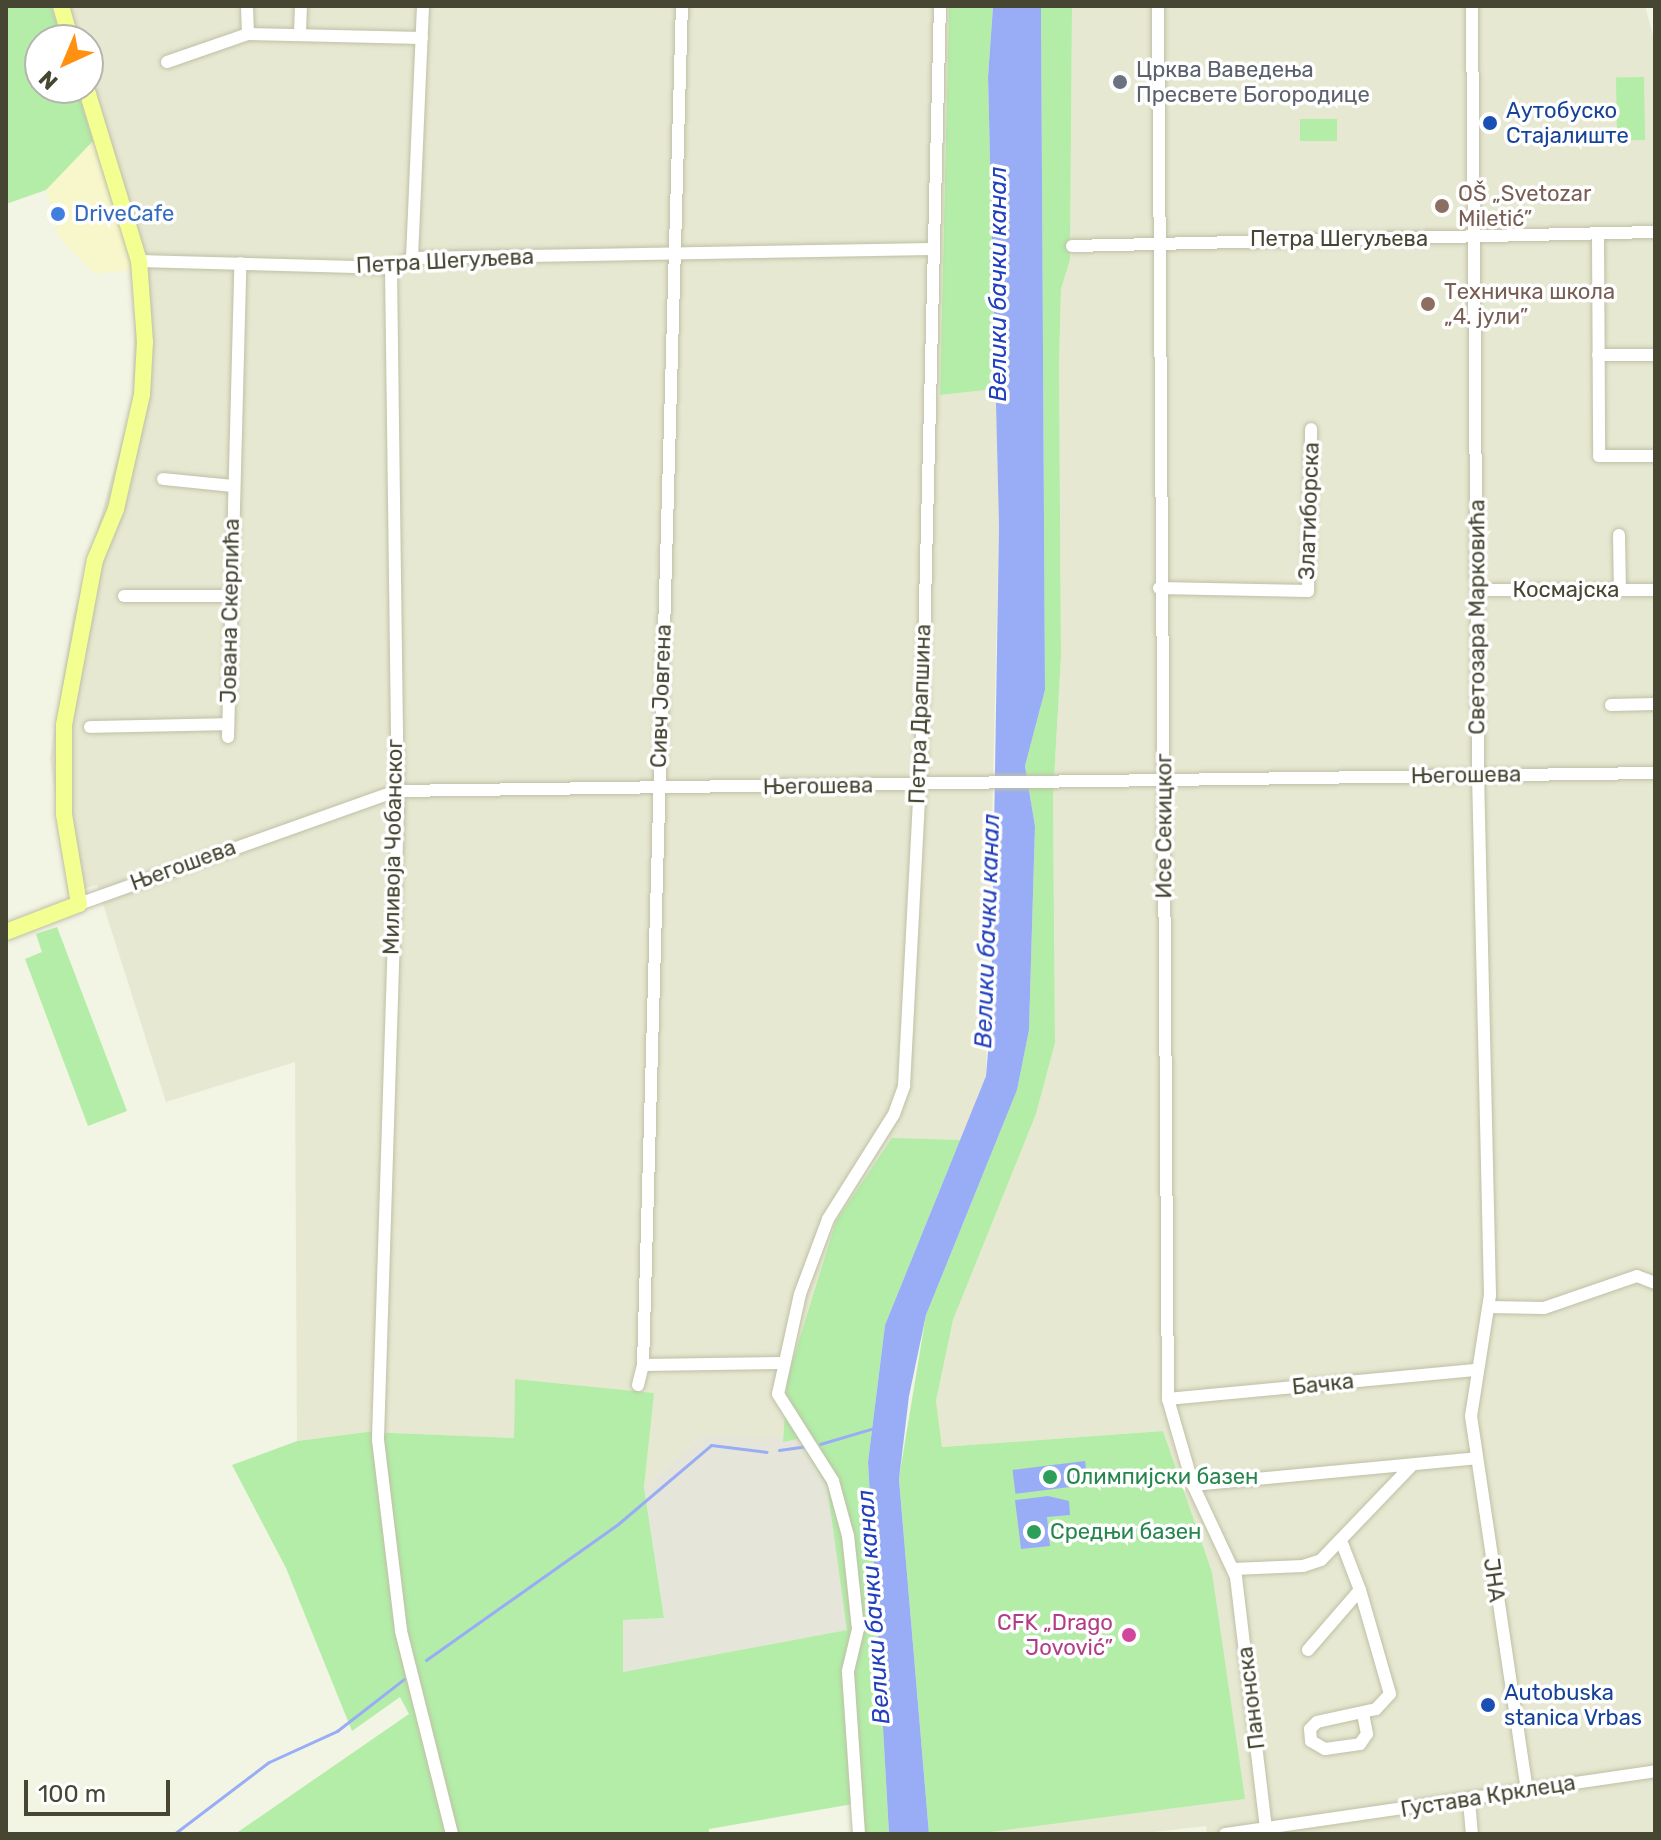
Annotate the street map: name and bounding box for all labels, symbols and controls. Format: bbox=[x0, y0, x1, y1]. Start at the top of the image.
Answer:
north arrow bbox=[24, 24, 104, 104]
place label: Црква Ваведења Пресвете Богородице bbox=[1136, 56, 1370, 108]
text: N bbox=[33, 65, 63, 95]
marker: Црква Ваведења Пресвете Богородице bbox=[1111, 73, 1129, 91]
place label: Аутобуско Стајалиште bbox=[1506, 97, 1629, 148]
marker: Аутобуско Стајалиште bbox=[1481, 114, 1499, 132]
water label: Велики бачки канал bbox=[985, 167, 1013, 401]
place label: OŠ „Svetozar Miletić” bbox=[1458, 180, 1591, 232]
marker: OŠ „Svetozar Miletić” bbox=[1433, 197, 1451, 215]
place label: DriveCafe bbox=[74, 201, 174, 227]
marker: DriveCafe bbox=[49, 205, 67, 223]
street label: Петра Шегуљева bbox=[1250, 226, 1428, 252]
street label: Петра Шегуљева bbox=[355, 243, 535, 279]
place label: Техничка школа „4. јули” bbox=[1444, 278, 1615, 330]
marker: Техничка школа „4. јули” bbox=[1419, 295, 1437, 313]
street label: Златиборска bbox=[1293, 442, 1325, 580]
street label: Светозара Марковића bbox=[1464, 499, 1490, 735]
street label: Јована Скерлића bbox=[215, 518, 245, 704]
street label: Космајска bbox=[1512, 577, 1620, 603]
street label: Сивч Јовгена bbox=[645, 624, 677, 768]
street label: Петра Драпшина bbox=[904, 624, 936, 804]
street label: Миливоја Чобанског bbox=[378, 739, 408, 955]
street label: Исе Секицког bbox=[1151, 753, 1177, 899]
street label: Његошева bbox=[1411, 761, 1521, 789]
street label: Његошева bbox=[763, 772, 873, 800]
water label: Велики бачки канал bbox=[970, 813, 1006, 1049]
street label: Његошева bbox=[127, 834, 239, 896]
street label: Бачка bbox=[1291, 1368, 1355, 1400]
place label: Олимпијски базен bbox=[1066, 1464, 1258, 1490]
marker: Олимпијски базен bbox=[1041, 1468, 1059, 1486]
water label: Велики бачки канал bbox=[851, 1489, 897, 1725]
place label: Средњи базен bbox=[1050, 1519, 1201, 1545]
marker: Средњи базен bbox=[1025, 1523, 1043, 1541]
street label: ЈНА bbox=[1478, 1556, 1510, 1604]
place label: CFK „Drago Jovović” bbox=[997, 1609, 1113, 1660]
marker: CFK „Drago Jovović” bbox=[1120, 1626, 1138, 1644]
street label: Панонска bbox=[1232, 1645, 1270, 1751]
place label: Autobuska stanica Vrbas bbox=[1504, 1679, 1643, 1730]
marker: Autobuska stanica Vrbas bbox=[1479, 1696, 1497, 1714]
scale bar bbox=[28, 1764, 174, 1814]
street label: Густава Крклеца bbox=[1399, 1769, 1577, 1823]
text: 100 m bbox=[38, 1780, 106, 1808]

